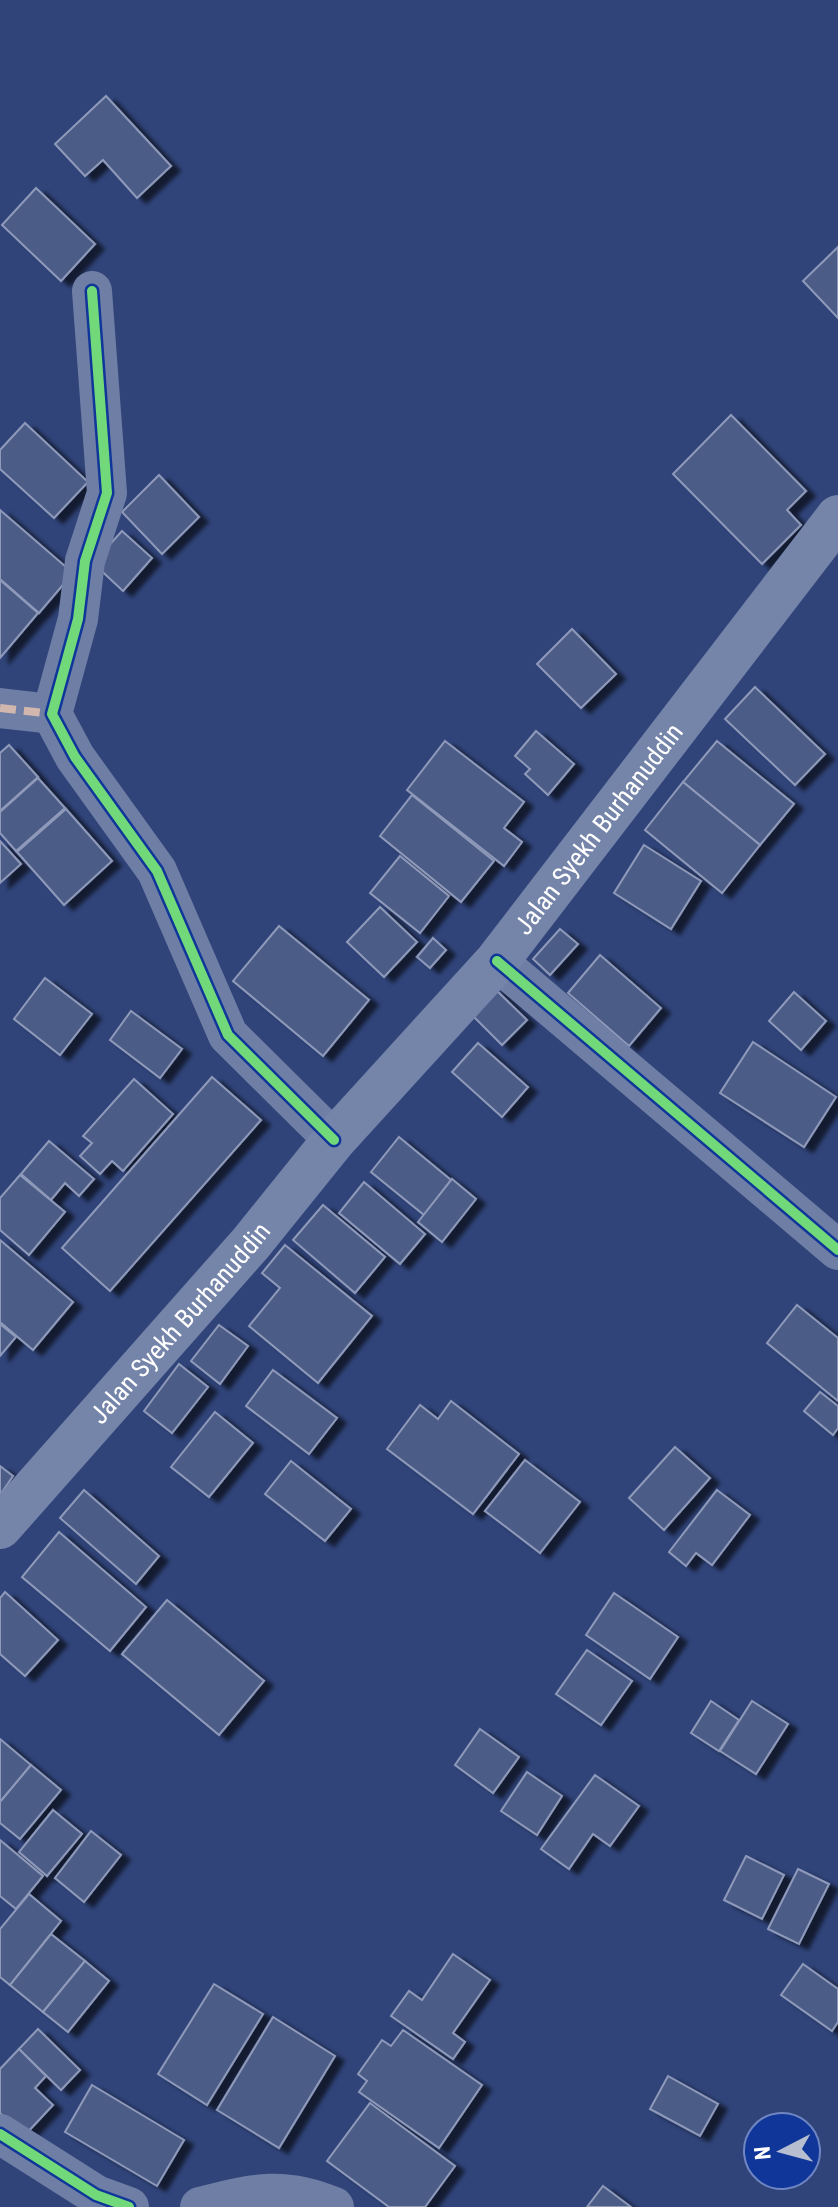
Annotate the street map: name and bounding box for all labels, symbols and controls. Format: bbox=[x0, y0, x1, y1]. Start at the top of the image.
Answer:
street label: Jalan Syekh Burhanuddin bbox=[508, 717, 689, 940]
street label: Jalan Syekh Burhanuddin bbox=[83, 1217, 276, 1430]
north arrow bbox=[742, 2111, 822, 2191]
text: N bbox=[749, 2145, 776, 2161]

